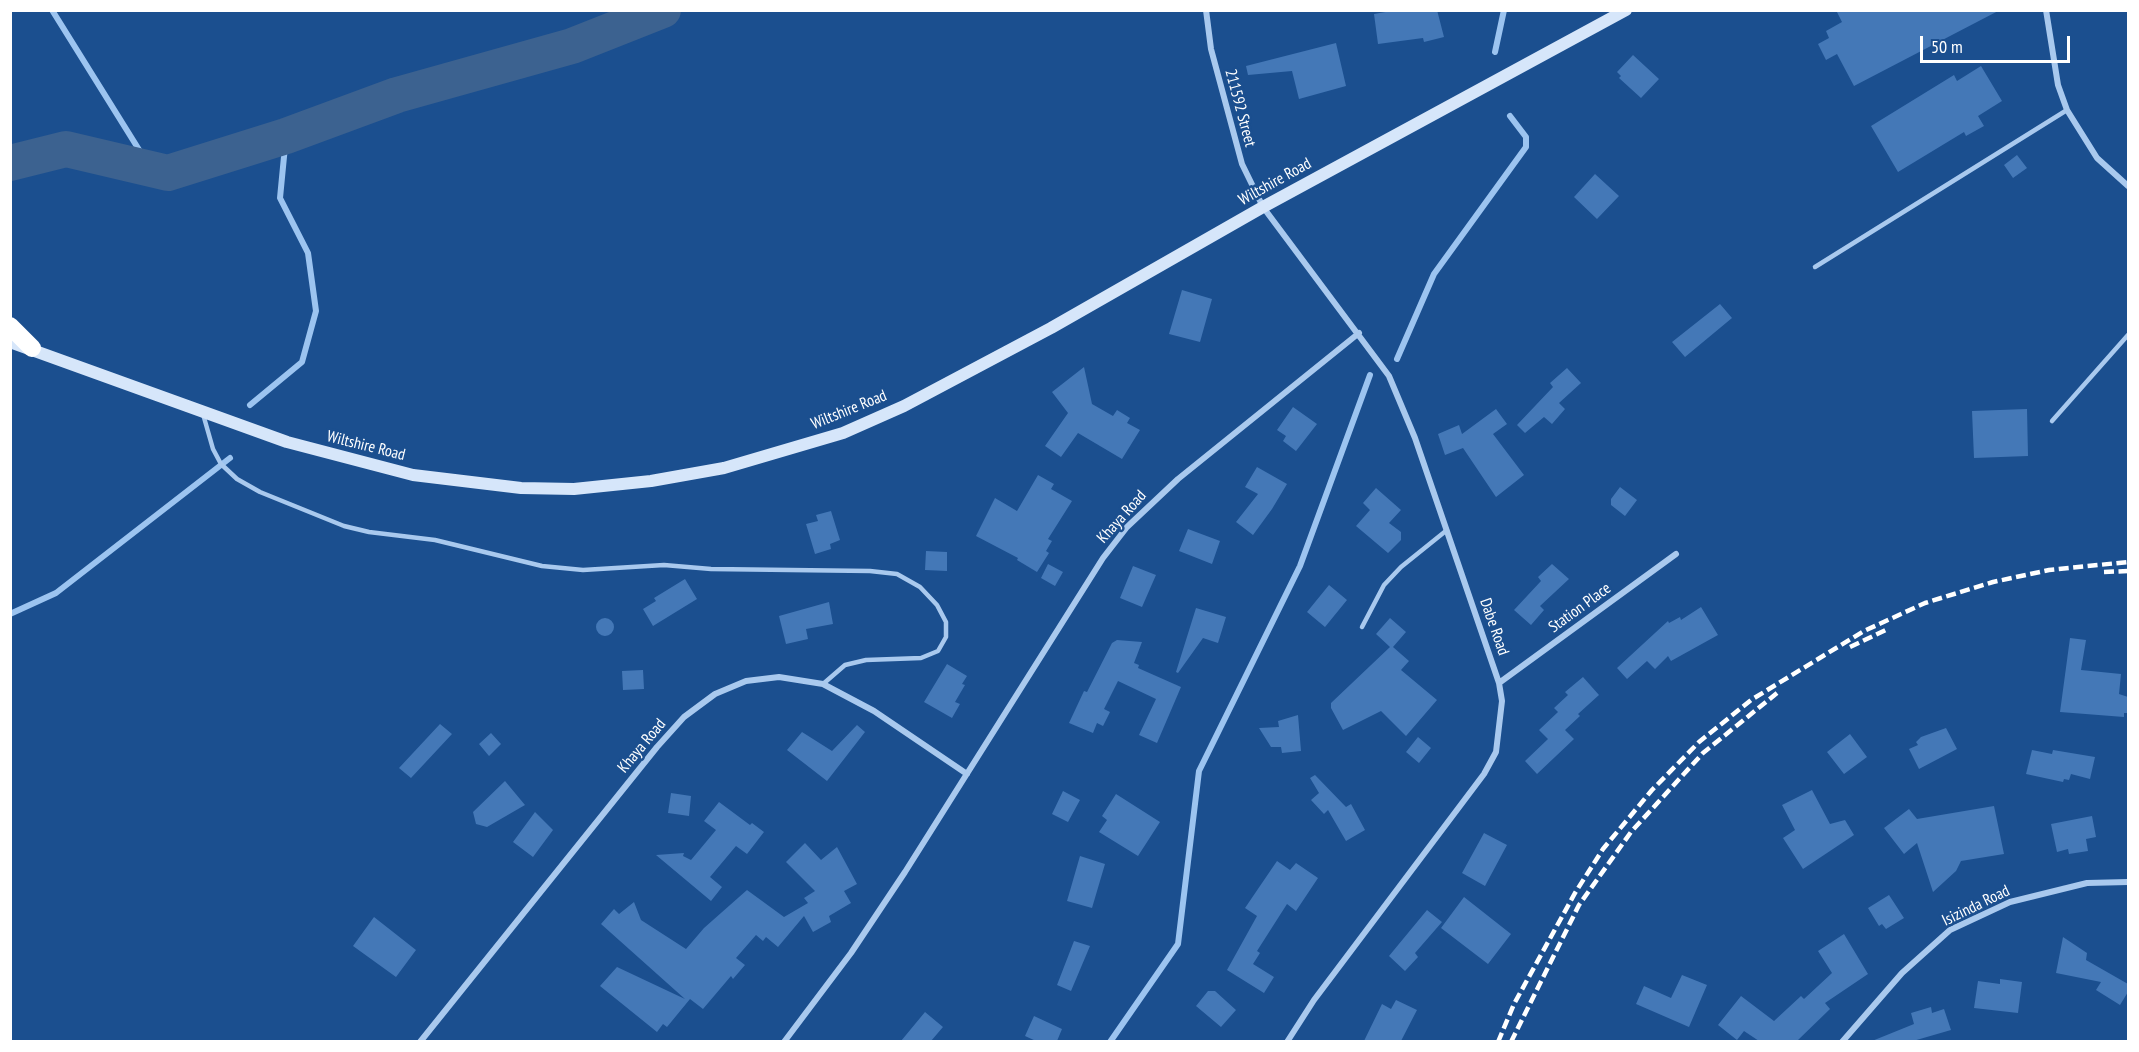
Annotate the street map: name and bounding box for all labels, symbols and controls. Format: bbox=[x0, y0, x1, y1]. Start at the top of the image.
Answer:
scale bar bbox=[1923, 24, 2073, 62]
text: 50 m bbox=[1931, 35, 1963, 58]
street label: 211592 Street bbox=[1220, 67, 1260, 149]
street label: Wiltshire Road bbox=[1235, 154, 1315, 210]
street label: Wiltshire Road bbox=[808, 386, 890, 434]
street label: Wiltshire Road bbox=[325, 427, 407, 465]
street label: Khaya Road bbox=[1093, 487, 1151, 547]
street label: Station Place bbox=[1545, 579, 1615, 637]
street label: Dabe Road bbox=[1475, 596, 1513, 658]
street label: Khaya Road bbox=[614, 715, 670, 777]
street label: Isizinda Road bbox=[1939, 881, 2013, 931]

